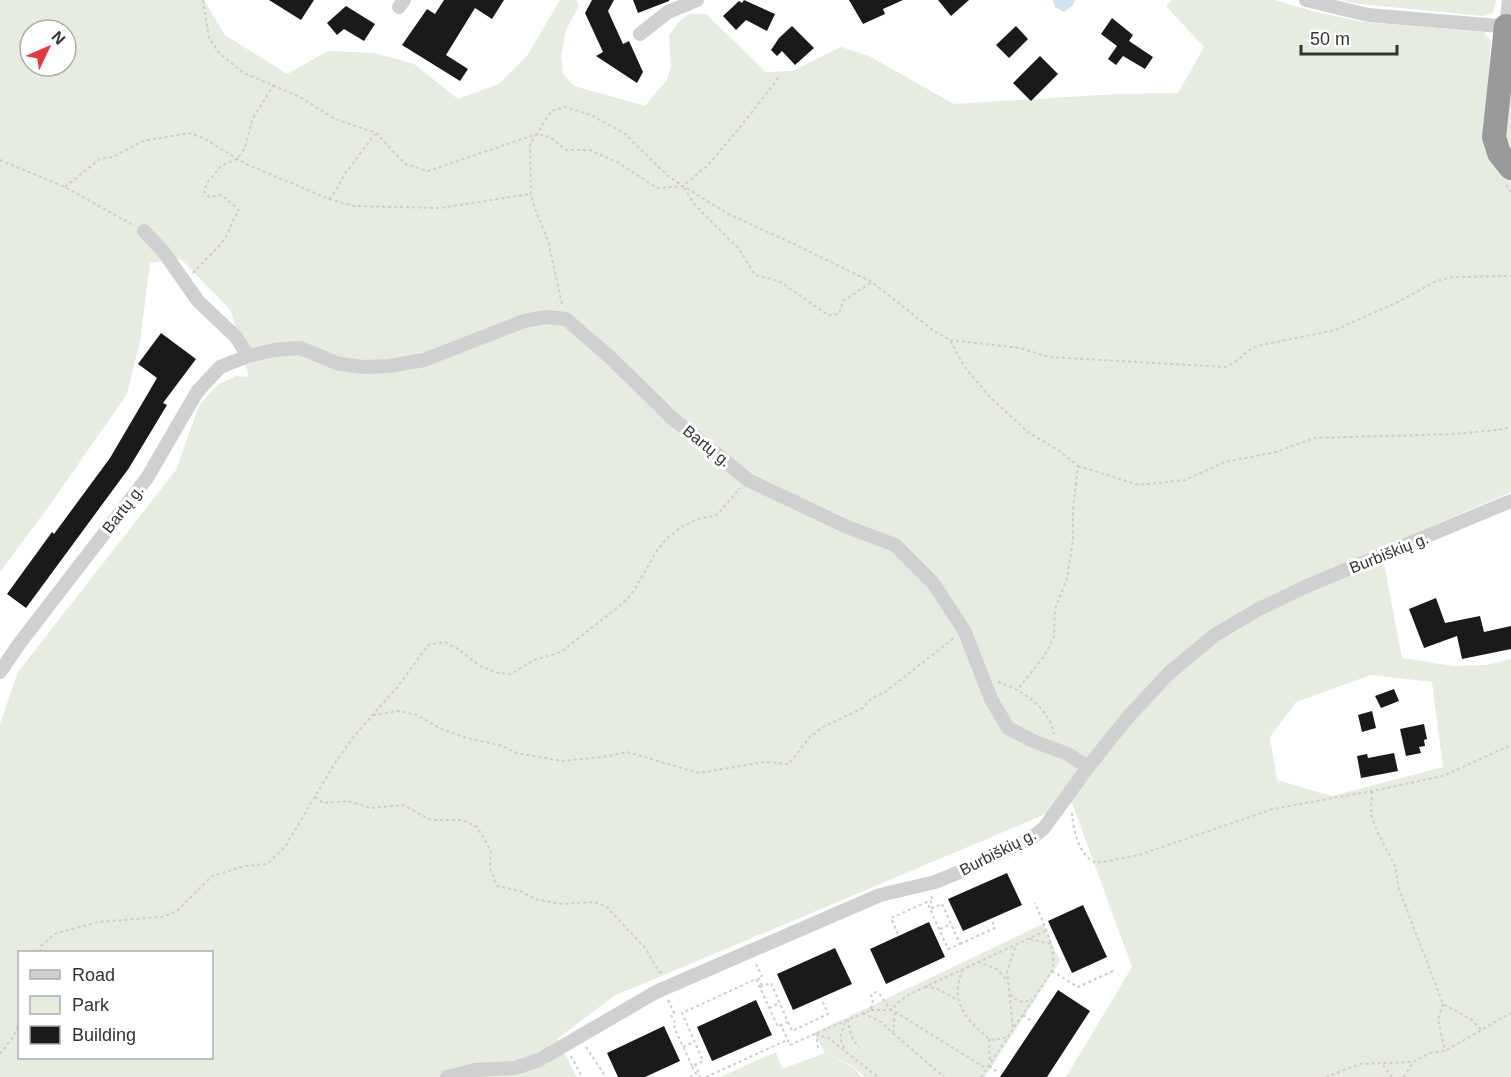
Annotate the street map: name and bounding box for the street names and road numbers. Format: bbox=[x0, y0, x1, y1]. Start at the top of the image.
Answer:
street label: Bartų g. bbox=[680, 422, 734, 470]
street label: Bartų g. bbox=[99, 482, 147, 536]
street label: Burbiškių g. bbox=[1347, 529, 1431, 577]
street label: Burbiškių g. bbox=[957, 825, 1039, 879]

